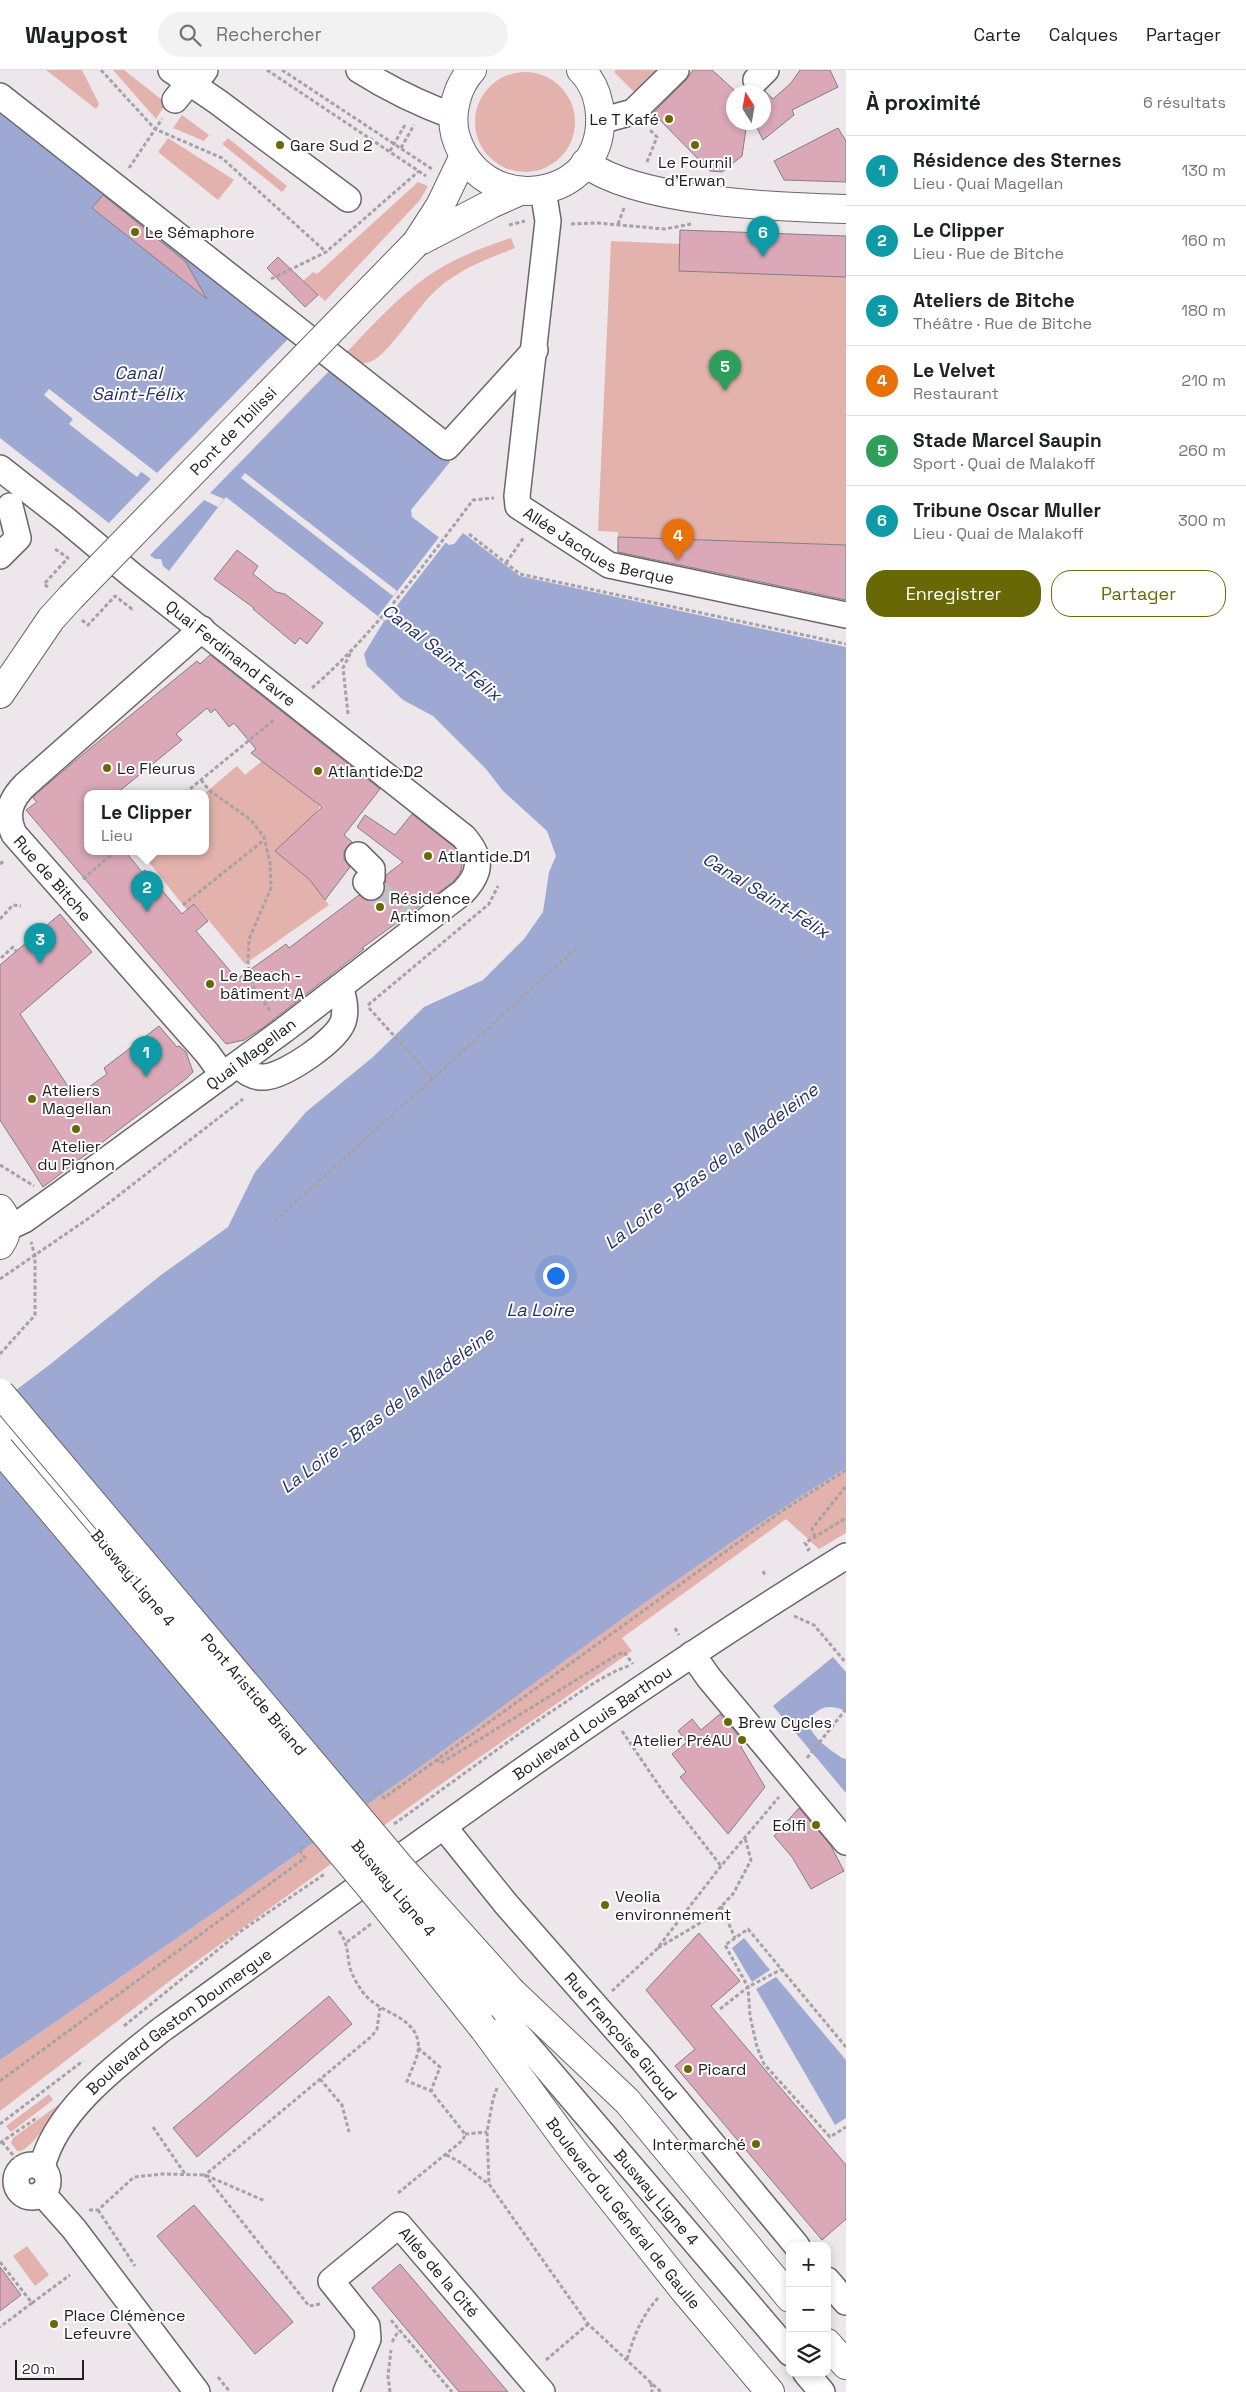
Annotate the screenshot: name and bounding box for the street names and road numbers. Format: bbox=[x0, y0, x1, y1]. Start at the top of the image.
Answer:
street label: Pont de Tbilissi bbox=[185, 382, 281, 480]
street label: Allée Jacques Berque bbox=[520, 502, 676, 589]
street label: Quai Ferdinand Favre bbox=[161, 595, 300, 711]
street label: Rue de Bitche bbox=[9, 831, 96, 926]
street label: Quai Magellan bbox=[202, 1013, 300, 1095]
street label: Busway Ligne 4 bbox=[86, 1525, 180, 1631]
street label: Pont Aristide Briand bbox=[197, 1629, 312, 1760]
street label: Boulevard Louis Barthou bbox=[508, 1661, 676, 1785]
street label: Busway Ligne 4 bbox=[347, 1835, 441, 1941]
street label: Boulevard Gaston Doumergue bbox=[81, 1943, 276, 2099]
street label: Rue Françoise Giroud bbox=[560, 1968, 682, 2104]
street label: Boulevard du Général de Gaulle bbox=[542, 2113, 706, 2313]
street label: Busway Ligne 4 bbox=[609, 2144, 704, 2250]
street label: Allée de la Cité bbox=[395, 2222, 484, 2322]

